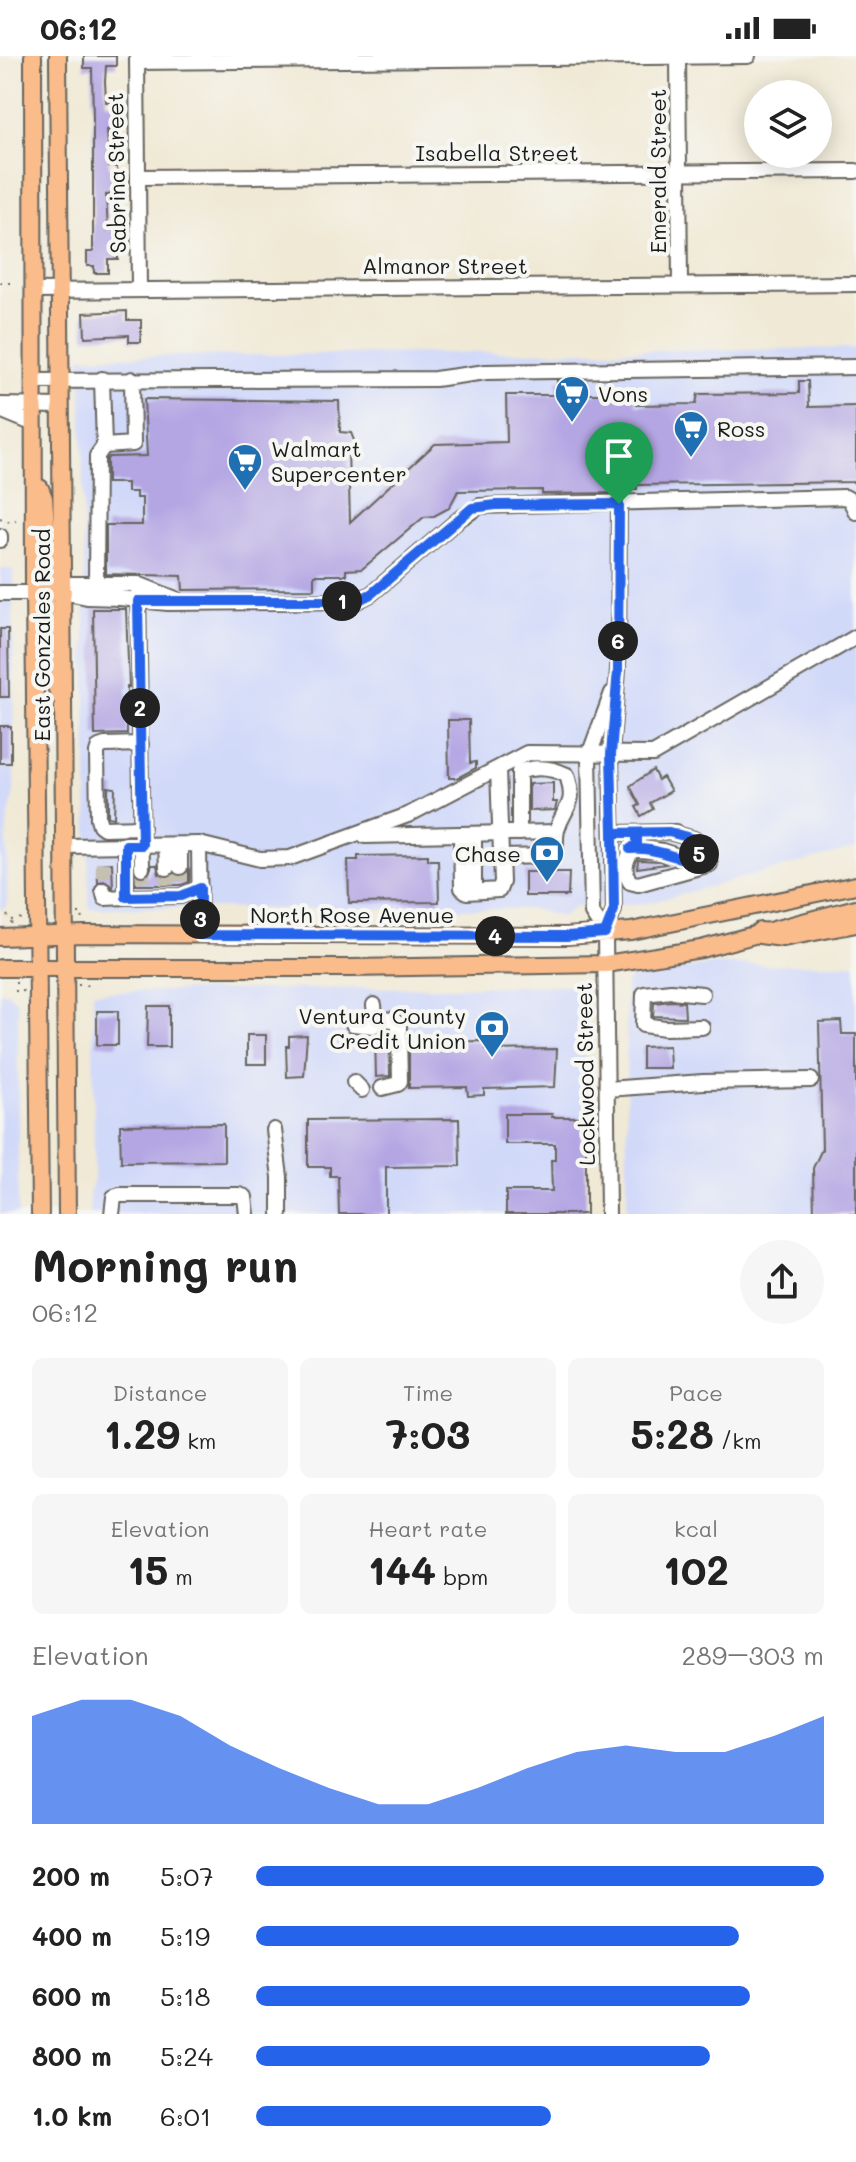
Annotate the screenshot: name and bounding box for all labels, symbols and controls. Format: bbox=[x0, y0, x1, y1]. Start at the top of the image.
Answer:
text: 06:12 bbox=[40, 8, 117, 48]
map controls bbox=[744, 80, 832, 168]
button: layers bbox=[744, 80, 832, 168]
street label: Emerald Street bbox=[643, 88, 672, 254]
street label: Sabrina Street bbox=[100, 92, 132, 254]
street label: Isabella Street bbox=[415, 138, 579, 167]
street label: Almanor Street bbox=[362, 251, 528, 280]
supermarket icon: Vons bbox=[553, 374, 591, 424]
place label: Vons bbox=[598, 379, 648, 408]
supermarket icon: Ross bbox=[672, 409, 710, 459]
place label: Ross bbox=[717, 414, 766, 443]
pin bbox=[585, 422, 653, 504]
place label: Walmart Supercenter bbox=[271, 434, 407, 488]
icon: arrive bbox=[597, 434, 641, 478]
supermarket icon: Walmart Supercenter bbox=[226, 442, 264, 492]
street label: East Gonzales Road bbox=[27, 529, 56, 741]
pin: 1 bbox=[322, 581, 362, 621]
text: 1 bbox=[337, 586, 347, 615]
pin: 6 bbox=[598, 621, 638, 661]
text: 6 bbox=[611, 626, 625, 655]
pin: 2 bbox=[120, 688, 160, 728]
text: 2 bbox=[134, 693, 146, 722]
bank icon: Chase bbox=[528, 834, 566, 884]
pin: 5 bbox=[679, 834, 719, 874]
place label: Chase bbox=[455, 839, 521, 868]
text: 5 bbox=[693, 839, 705, 868]
pin: 3 bbox=[180, 899, 220, 939]
street label: North Rose Avenue bbox=[250, 900, 454, 929]
text: 3 bbox=[193, 904, 207, 933]
pin: 4 bbox=[475, 916, 515, 956]
text: 4 bbox=[488, 921, 502, 950]
street label: Lockwood Street bbox=[569, 982, 601, 1166]
place label: Ventura County Credit Union bbox=[298, 1001, 466, 1055]
bank icon: Ventura County Credit Union bbox=[473, 1009, 511, 1059]
text: Morning run bbox=[32, 1236, 298, 1293]
button: share bbox=[740, 1240, 824, 1324]
text: 06:12 bbox=[32, 1295, 98, 1329]
text: Distance bbox=[113, 1378, 207, 1407]
text: Time bbox=[403, 1378, 453, 1407]
text: Pace bbox=[669, 1378, 723, 1407]
text: 1.29 bbox=[104, 1407, 180, 1459]
text: 7:03 bbox=[386, 1407, 470, 1459]
text: 5:28 bbox=[630, 1407, 714, 1459]
text: km bbox=[180, 1426, 216, 1455]
text: /km bbox=[714, 1426, 762, 1455]
text: Elevation bbox=[111, 1514, 209, 1543]
text: Heart rate bbox=[369, 1514, 487, 1543]
text: kcal bbox=[674, 1514, 718, 1543]
text: 15 bbox=[127, 1543, 168, 1595]
text: 144 bbox=[368, 1543, 436, 1595]
text: 102 bbox=[663, 1543, 729, 1595]
text: m bbox=[168, 1562, 193, 1591]
text: bpm bbox=[436, 1562, 488, 1591]
text: Elevation bbox=[32, 1638, 149, 1672]
text: 289–303 m bbox=[682, 1638, 824, 1672]
text: 200 m bbox=[32, 1859, 110, 1893]
text: 5:07 bbox=[160, 1859, 214, 1893]
text: 400 m bbox=[32, 1919, 112, 1953]
text: 5:19 bbox=[160, 1919, 210, 1953]
text: 600 m bbox=[32, 1979, 111, 2013]
text: 5:18 bbox=[160, 1979, 211, 2013]
text: 800 m bbox=[32, 2039, 112, 2073]
text: 5:24 bbox=[160, 2039, 213, 2073]
text: 1.0 km bbox=[32, 2099, 112, 2133]
text: 6:01 bbox=[160, 2099, 211, 2133]

